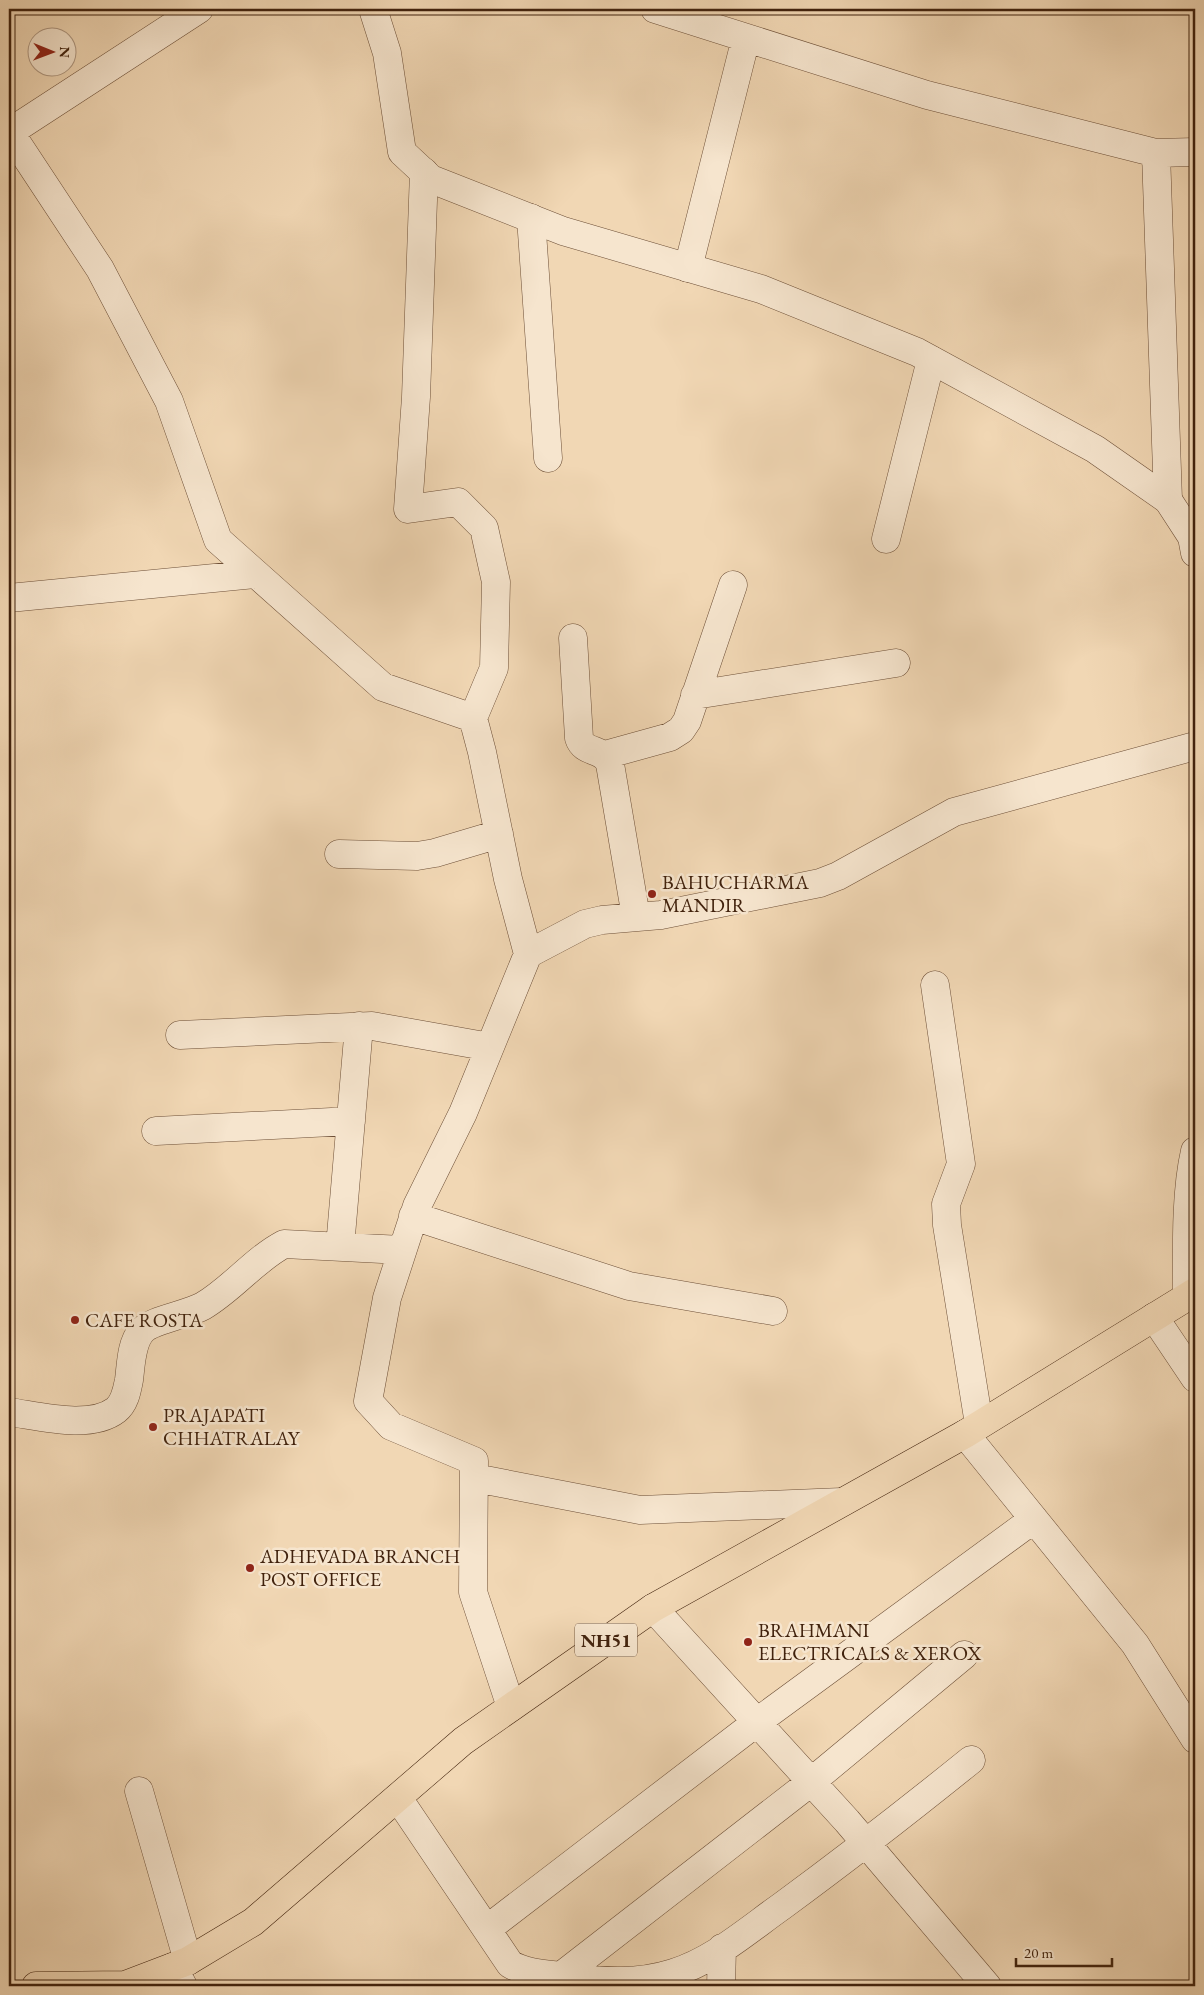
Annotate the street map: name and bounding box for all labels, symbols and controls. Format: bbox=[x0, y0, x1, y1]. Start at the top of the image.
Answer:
north arrow bbox=[28, 28, 78, 78]
text: N bbox=[56, 46, 74, 59]
place label: BAHUCHARMA MANDIR bbox=[662, 869, 809, 918]
marker: BAHUCHARMA MANDIR bbox=[646, 888, 658, 900]
place label: CAFE ROSTA bbox=[85, 1307, 203, 1333]
marker: CAFE ROSTA bbox=[69, 1314, 81, 1326]
place label: PRAJAPATI CHHATRALAY bbox=[163, 1402, 301, 1451]
marker: PRAJAPATI CHHATRALAY bbox=[147, 1421, 159, 1433]
place label: ADHEVADA BRANCH POST OFFICE bbox=[259, 1543, 460, 1592]
marker: ADHEVADA BRANCH POST OFFICE bbox=[244, 1562, 256, 1574]
place label: BRAHMANI ELECTRICALS & XEROX bbox=[758, 1617, 981, 1666]
road number: NH51 bbox=[575, 1624, 637, 1656]
marker: BRAHMANI ELECTRICALS & XEROX bbox=[742, 1636, 754, 1648]
scale bar bbox=[1016, 1935, 1113, 1967]
text: 20 m bbox=[1024, 1943, 1053, 1962]

